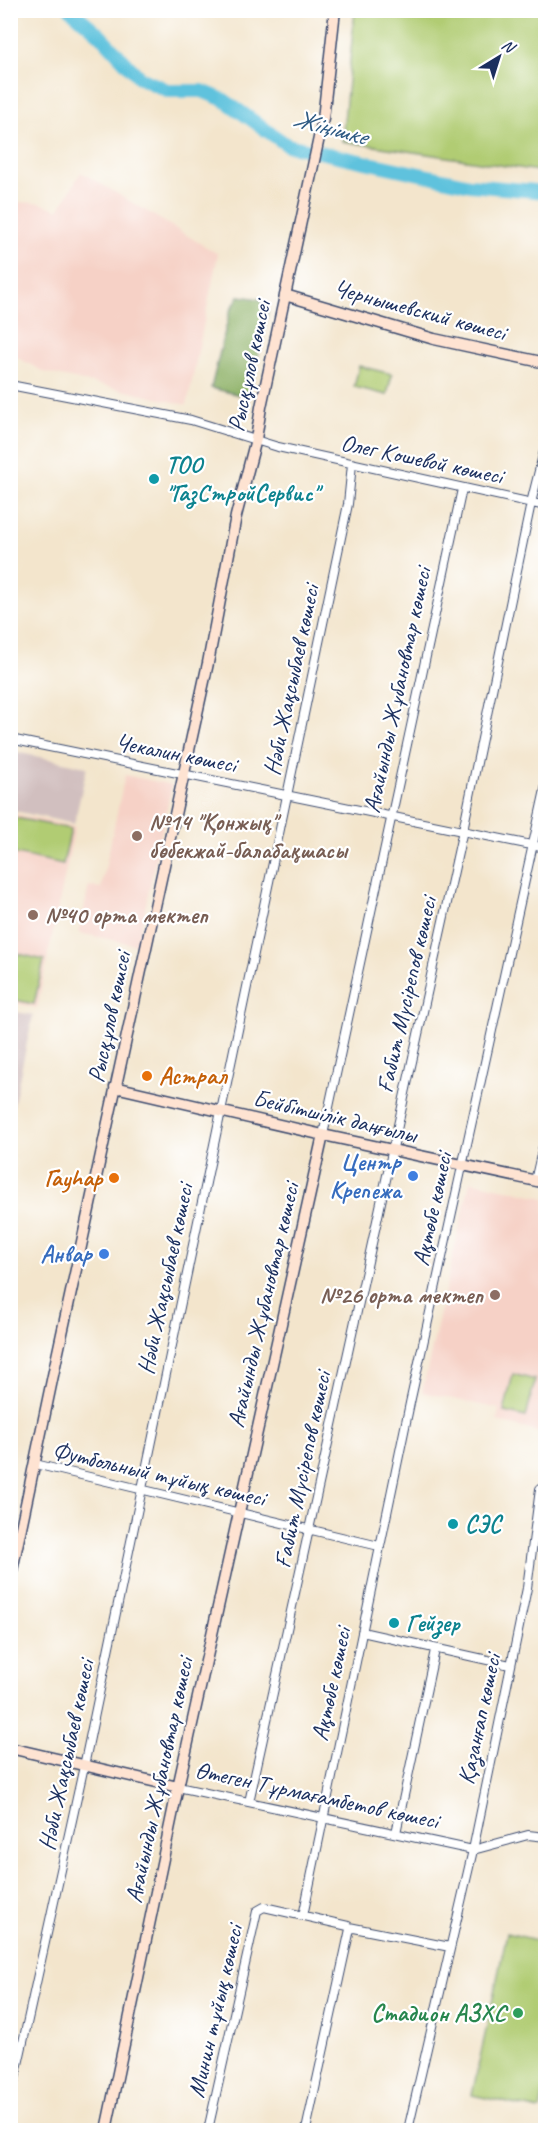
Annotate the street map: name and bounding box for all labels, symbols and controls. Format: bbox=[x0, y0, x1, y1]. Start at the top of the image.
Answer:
north arrow bbox=[469, 27, 529, 87]
text: N bbox=[498, 35, 520, 59]
water label: Жіңішке bbox=[290, 101, 375, 154]
street label: Чернышевский көшесі bbox=[331, 273, 512, 348]
street label: Рысқұлов көшсеі bbox=[221, 295, 278, 434]
street label: Олег Кошевой көшесі bbox=[338, 427, 508, 491]
place label: ТОО "ГазСтройСервис" bbox=[166, 450, 324, 509]
marker: ТОО "ГазСтройСервис" bbox=[147, 472, 161, 486]
street label: Ағайынды Жұбановтар көшесі bbox=[356, 562, 438, 816]
street label: Нәби Жақсыбаев көшесі bbox=[256, 579, 326, 778]
street label: Чекалин көшесі bbox=[113, 727, 241, 780]
place label: №14 "Қонжық" бөбекжай-балабақшасы bbox=[149, 807, 349, 865]
marker: №14 "Қонжық" бөбекжай-балабақшасы bbox=[130, 829, 144, 843]
street label: Ғабит Мүсірепов көшесі bbox=[369, 891, 444, 1096]
place label: №40 орта мектеп bbox=[45, 900, 209, 930]
marker: №40 орта мектеп bbox=[26, 908, 40, 922]
street label: Рысқұлов көшсеі bbox=[81, 946, 138, 1085]
place label: Астрал bbox=[159, 1061, 228, 1091]
marker: Астрал bbox=[140, 1069, 154, 1083]
street label: Бейбітшілік даңғылы bbox=[250, 1083, 422, 1150]
place label: Центр Крепежа bbox=[330, 1147, 403, 1205]
street label: Ақтөбе көшесі bbox=[405, 1147, 459, 1268]
place label: Гауhар bbox=[44, 1163, 104, 1193]
marker: Центр Крепежа bbox=[406, 1169, 420, 1183]
marker: Гауhар bbox=[107, 1171, 121, 1185]
street label: Ағайынды Жұбановтар көшесі bbox=[220, 1177, 306, 1430]
street label: Нәби Жақсыбаев көшесі bbox=[130, 1178, 200, 1377]
place label: Анвар bbox=[40, 1239, 94, 1269]
marker: Анвар bbox=[97, 1247, 111, 1261]
place label: №26 орта мектеп bbox=[320, 1280, 484, 1310]
marker: №26 орта мектеп bbox=[488, 1288, 502, 1302]
street label: Ғабит Мүсірепов көшесі bbox=[266, 1366, 338, 1571]
street label: Футбольный тұйық көшесі bbox=[50, 1435, 271, 1514]
place label: СЭС bbox=[465, 1509, 504, 1539]
marker: СЭС bbox=[446, 1517, 460, 1531]
place label: Гейзер bbox=[406, 1608, 462, 1639]
marker: Гейзер bbox=[387, 1616, 401, 1630]
street label: Ақтөбе көшесі bbox=[304, 1622, 358, 1743]
street label: Қазанғап көшесі bbox=[451, 1649, 509, 1787]
street label: Ағайынды Жұбановтар көшесі bbox=[118, 1652, 200, 1906]
street label: Нәби Жақсыбаев көшесі bbox=[31, 1654, 101, 1853]
street label: Өтеген Тұрмағамбетов көшесі bbox=[193, 1755, 444, 1836]
street label: Минин тұйық көшесі bbox=[181, 1919, 250, 2100]
place label: Стадион АЗХС bbox=[371, 1998, 509, 2028]
marker: Стадион АЗХС bbox=[511, 2006, 525, 2020]

